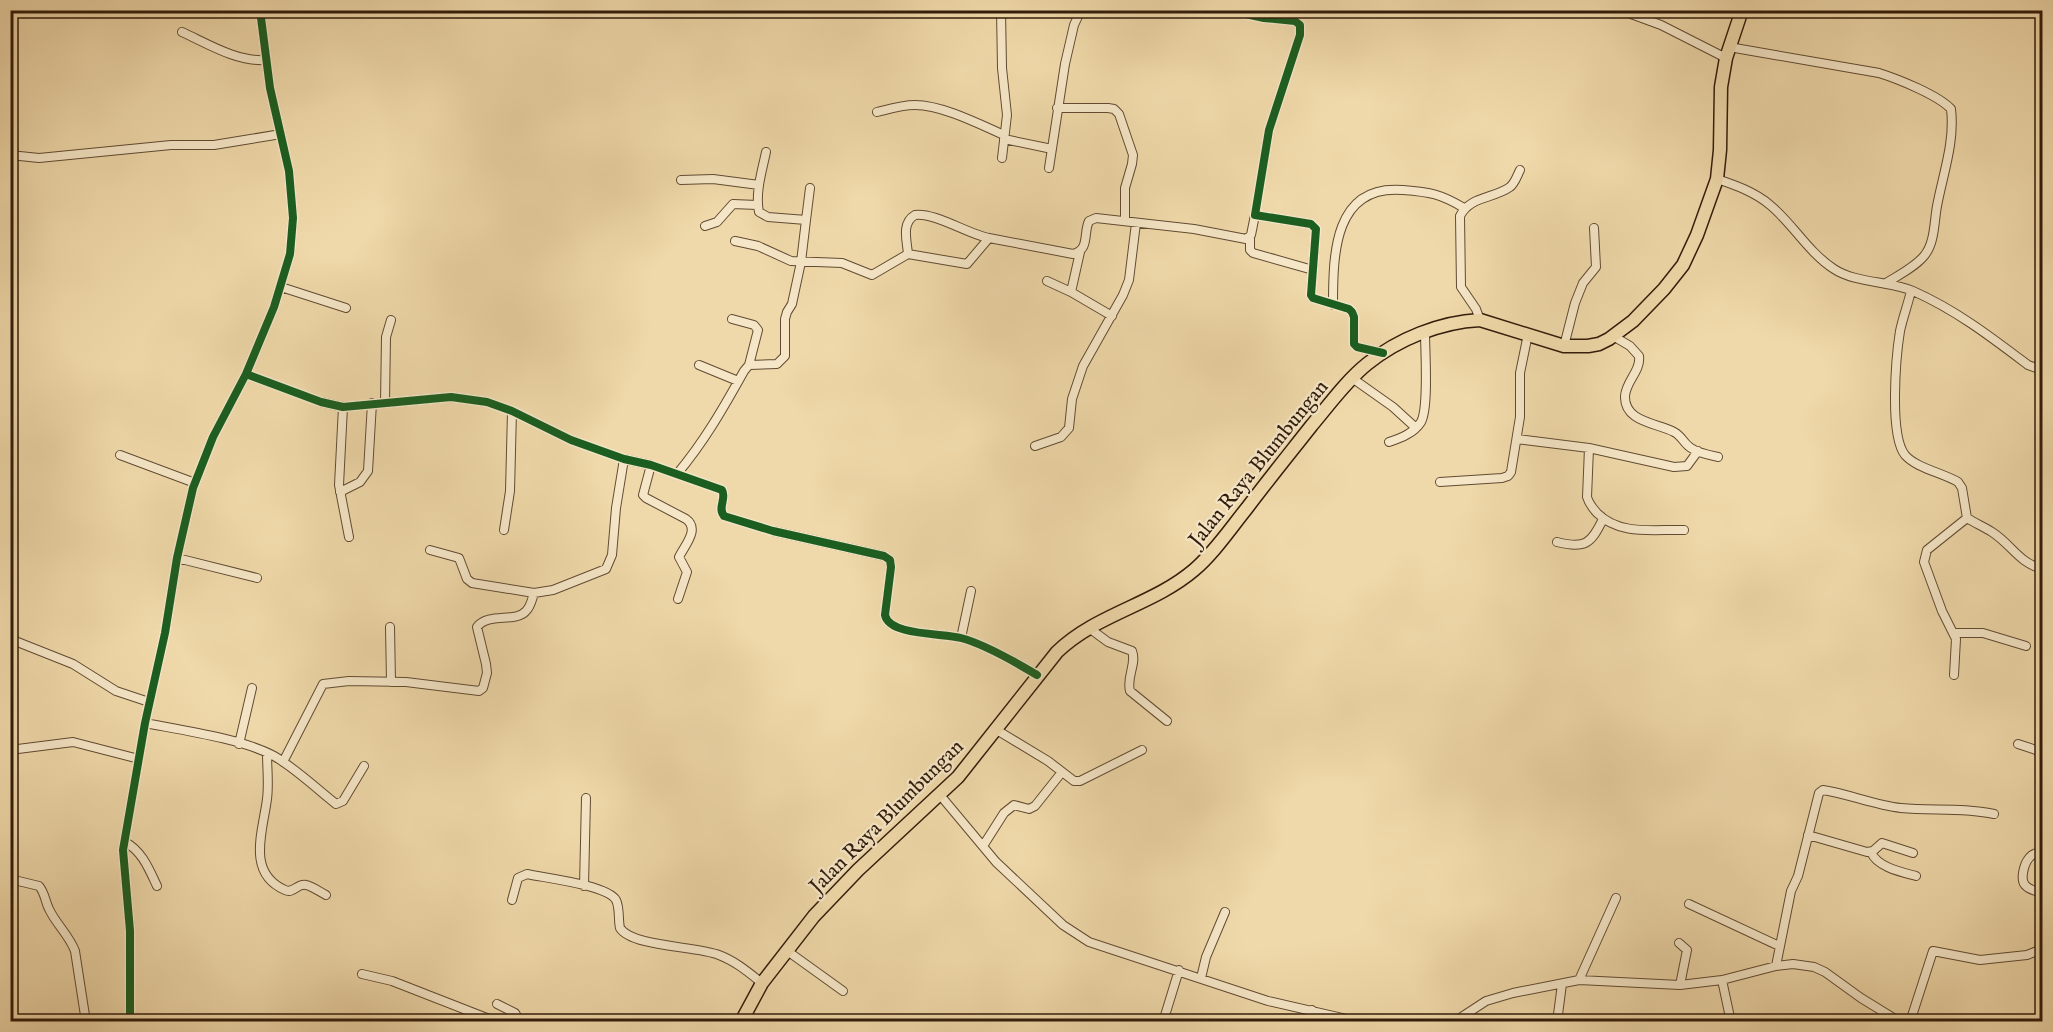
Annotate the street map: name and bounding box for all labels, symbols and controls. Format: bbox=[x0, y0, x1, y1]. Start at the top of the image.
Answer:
street label: Jalan Raya Blumbungan bbox=[1182, 375, 1335, 555]
street label: Jalan Raya Blumbungan bbox=[803, 734, 970, 901]

